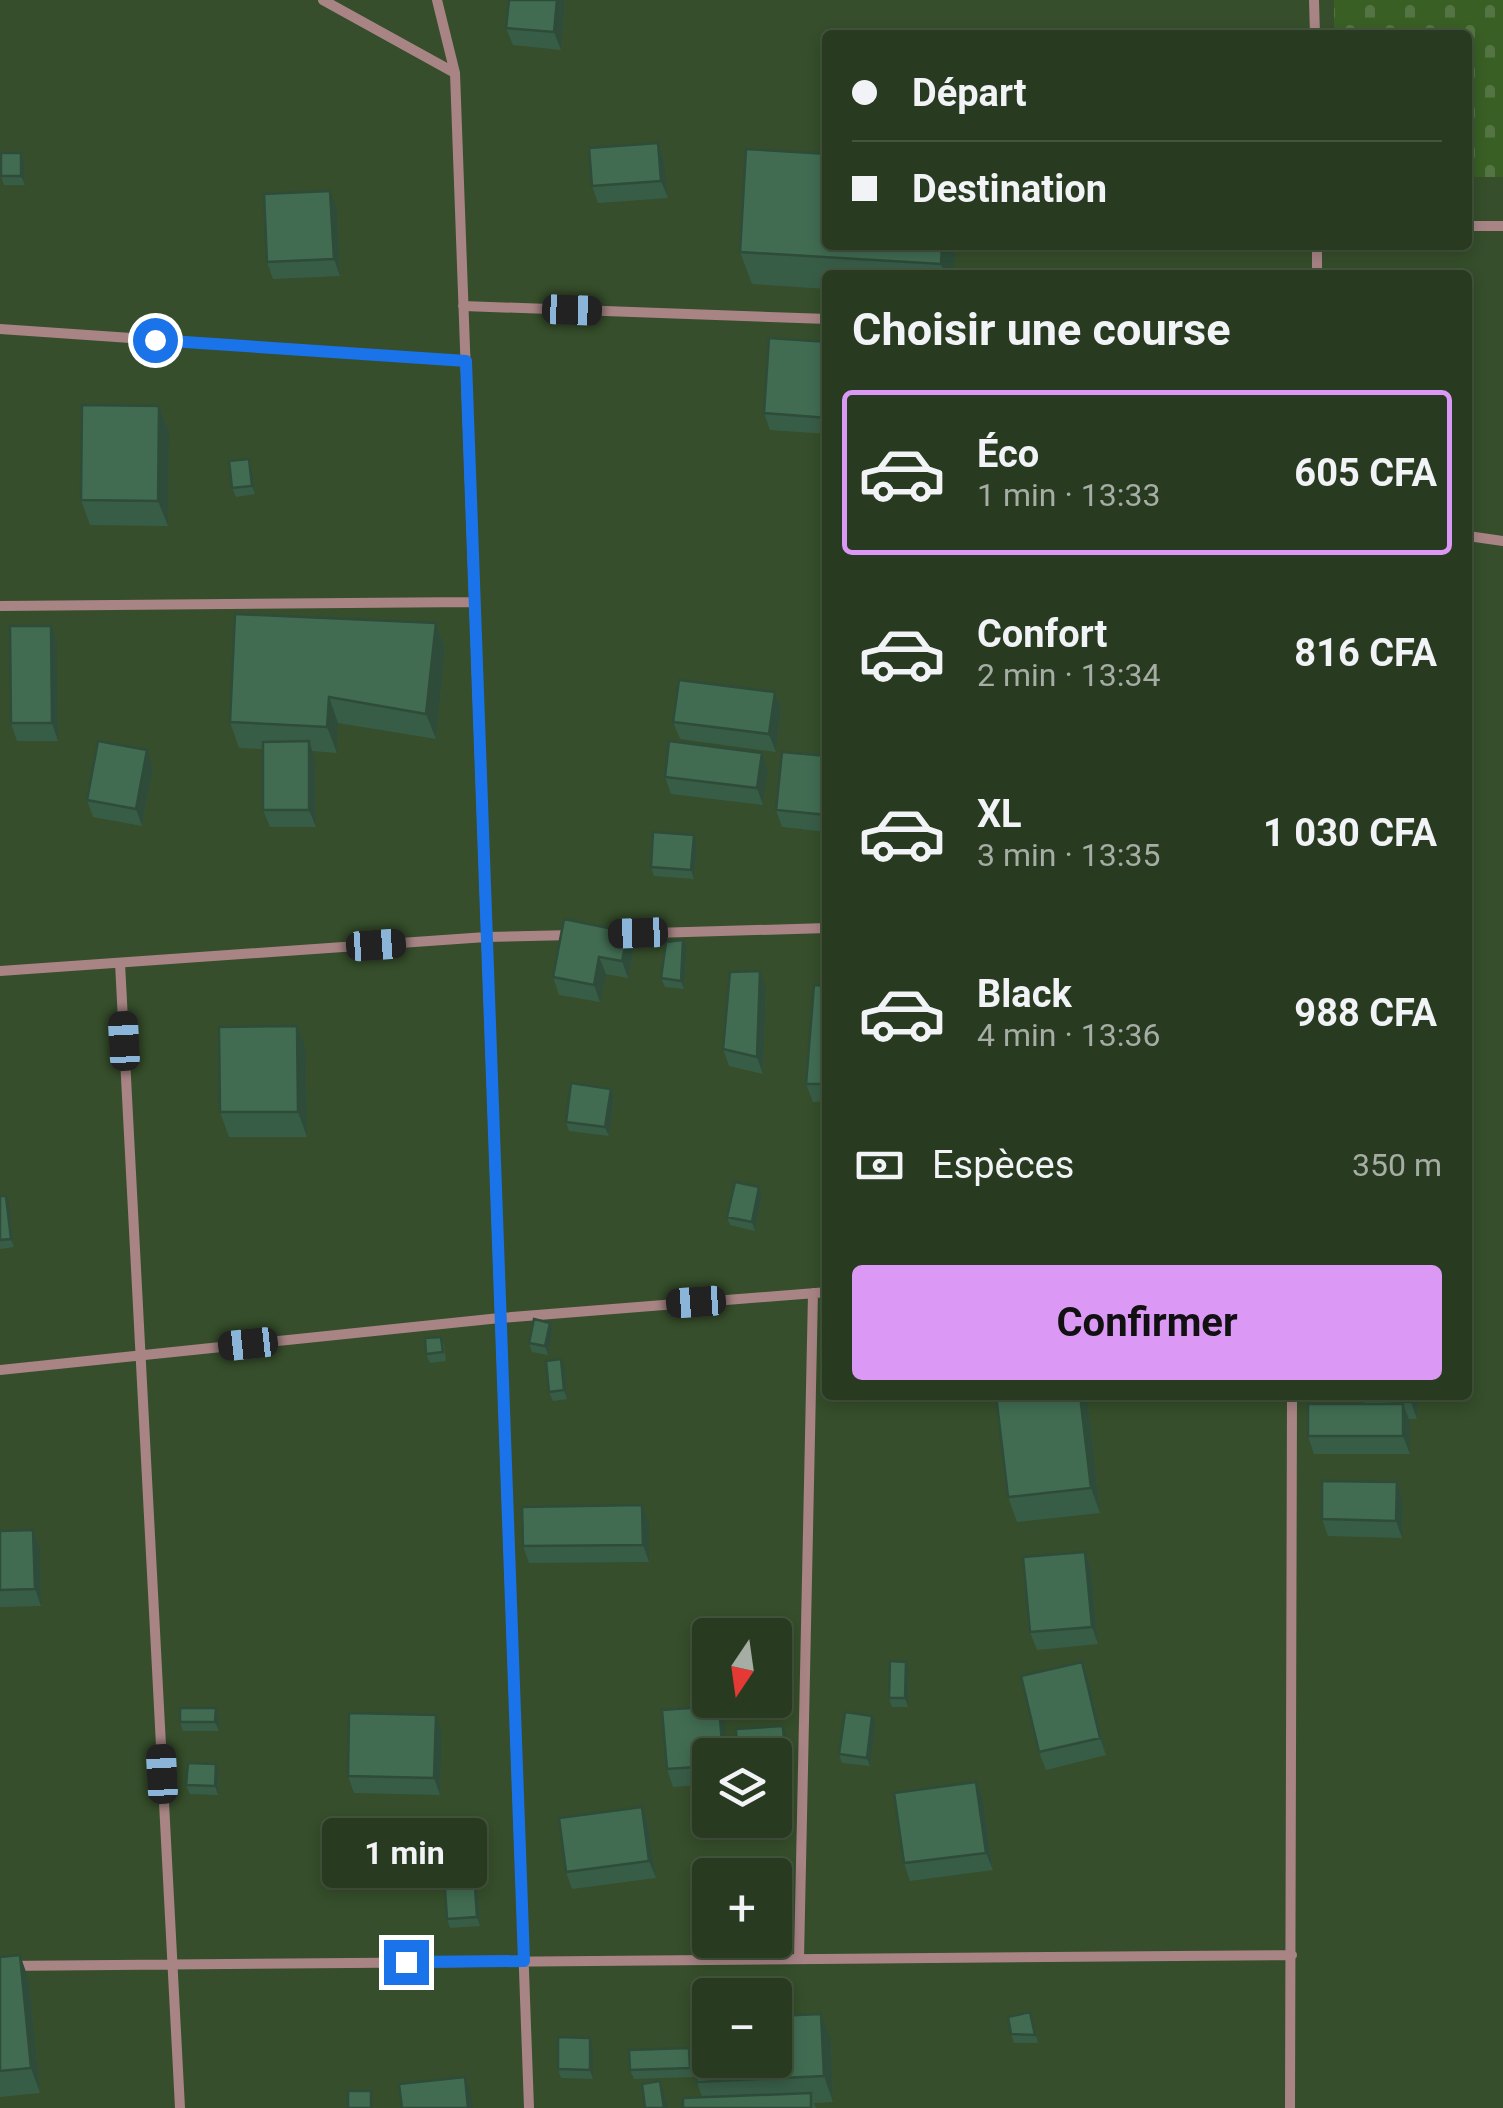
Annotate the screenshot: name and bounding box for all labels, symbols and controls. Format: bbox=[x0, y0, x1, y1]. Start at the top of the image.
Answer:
text: Départ bbox=[912, 71, 1027, 115]
text: Destination bbox=[912, 167, 1107, 211]
car bbox=[541, 294, 603, 326]
text: Choisir une course bbox=[852, 303, 1231, 356]
route start bbox=[133, 318, 178, 363]
icon: car bbox=[857, 428, 947, 518]
text: Éco bbox=[977, 432, 1039, 476]
text: 605 CFA bbox=[1294, 451, 1437, 495]
text: 1 min · 13:33 bbox=[977, 476, 1160, 514]
icon: car bbox=[857, 608, 947, 698]
text: Confort bbox=[977, 612, 1107, 656]
text: 816 CFA bbox=[1294, 631, 1437, 675]
text: 2 min · 13:34 bbox=[977, 656, 1160, 694]
icon: car bbox=[857, 788, 947, 878]
text: XL bbox=[977, 792, 1022, 836]
text: 1 030 CFA bbox=[1263, 811, 1437, 855]
text: 3 min · 13:35 bbox=[977, 836, 1160, 874]
car bbox=[607, 917, 669, 949]
car bbox=[345, 928, 407, 962]
icon: car bbox=[857, 968, 947, 1058]
text: Black bbox=[977, 972, 1072, 1016]
text: 988 CFA bbox=[1294, 991, 1437, 1035]
car bbox=[107, 1010, 141, 1072]
text: 4 min · 13:36 bbox=[977, 1016, 1160, 1054]
icon: cash bbox=[852, 1138, 907, 1193]
text: Espèces bbox=[932, 1143, 1074, 1187]
text: 350 m bbox=[1352, 1146, 1442, 1184]
button: Confirmer bbox=[852, 1265, 1442, 1380]
car bbox=[665, 1285, 727, 1319]
car bbox=[217, 1326, 279, 1362]
north arrow bbox=[692, 1618, 792, 1718]
map controls bbox=[692, 1618, 792, 2078]
button: layers bbox=[692, 1738, 792, 1838]
car bbox=[145, 1743, 179, 1805]
callout: 1 min bbox=[324, 1817, 488, 1887]
text: 1 min bbox=[364, 1834, 445, 1872]
button: + bbox=[692, 1858, 792, 1958]
route end bbox=[384, 1940, 429, 1985]
button: − bbox=[692, 1978, 792, 2078]

